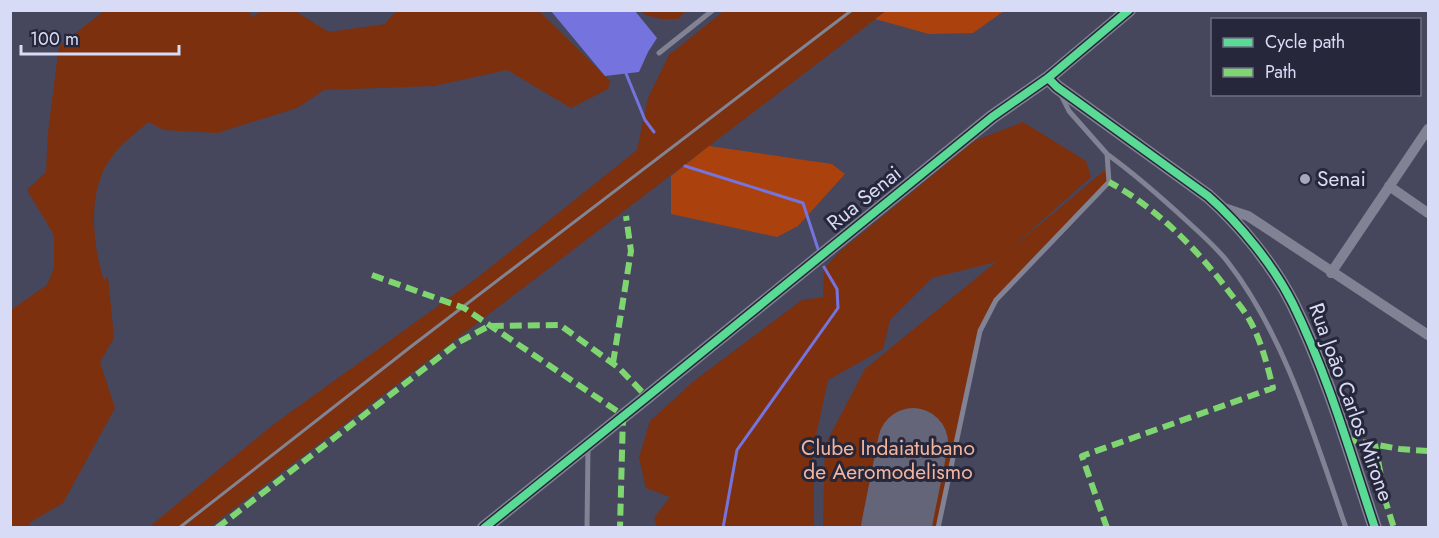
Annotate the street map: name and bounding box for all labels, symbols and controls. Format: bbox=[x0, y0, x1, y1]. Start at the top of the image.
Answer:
scale bar bbox=[21, 18, 178, 56]
legend bbox=[1211, 18, 1421, 96]
text: 100 m bbox=[30, 26, 79, 52]
text: Cycle path bbox=[1265, 29, 1345, 55]
text: Path bbox=[1265, 59, 1297, 85]
street label: Rua Senai bbox=[820, 159, 908, 237]
place label: Senai bbox=[1317, 164, 1366, 194]
marker: Senai bbox=[1298, 172, 1312, 186]
street label: Rua João Carlos Mirone bbox=[1301, 299, 1401, 506]
park label: Clube Indaiatubano de Aeromodelismo bbox=[801, 433, 975, 487]

